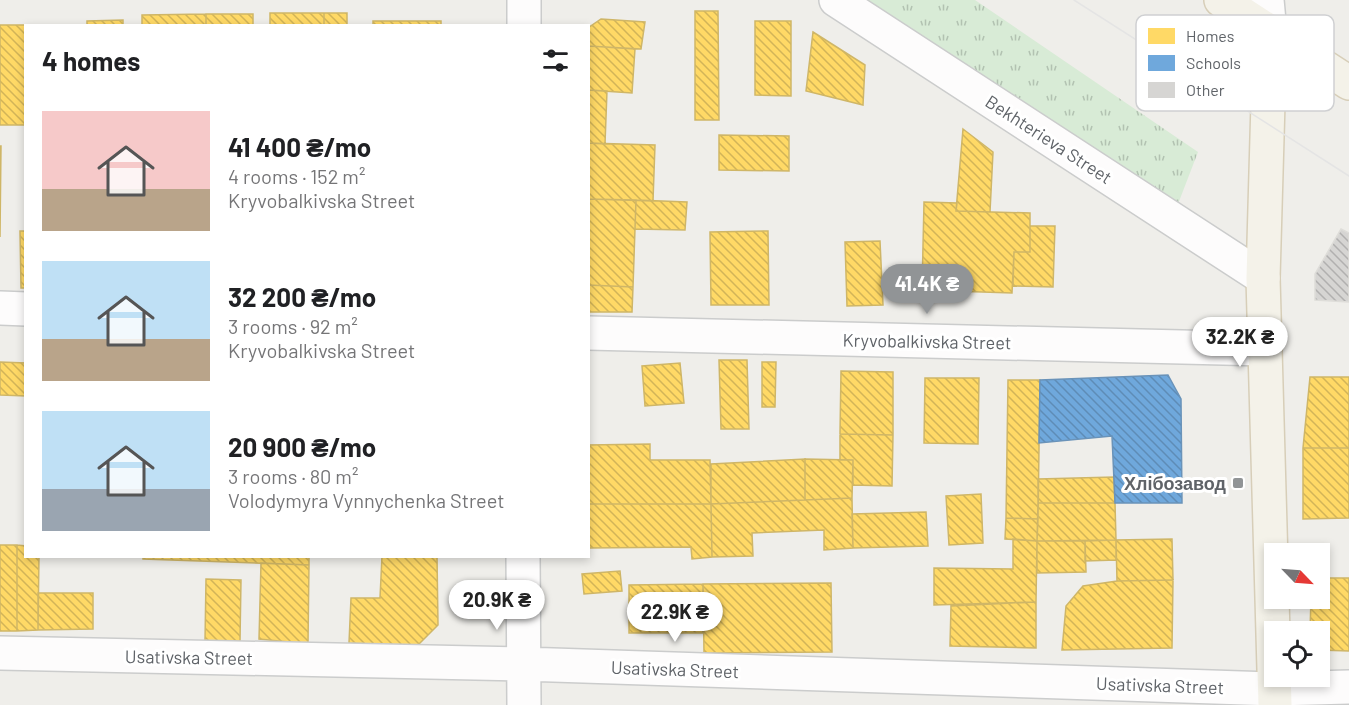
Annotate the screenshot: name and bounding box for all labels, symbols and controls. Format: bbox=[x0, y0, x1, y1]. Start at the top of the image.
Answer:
legend bbox=[1136, 15, 1334, 111]
text: Homes bbox=[1186, 26, 1234, 45]
icon: filters bbox=[539, 44, 572, 77]
text: 4 homes bbox=[42, 45, 140, 76]
text: Schools bbox=[1186, 53, 1241, 72]
text: Other bbox=[1186, 80, 1225, 99]
street label: Bekhterieva Street bbox=[982, 90, 1116, 188]
text: 41 400 ₴/mo bbox=[228, 131, 371, 162]
icon: home bbox=[90, 135, 162, 207]
text: 4 rooms · 152 m² bbox=[228, 164, 365, 188]
text: Kryvobalkivska Street bbox=[228, 188, 415, 212]
pin: 41.4K ₴ bbox=[872, 264, 982, 315]
text: 41.4K ₴ bbox=[895, 271, 959, 295]
text: 32 200 ₴/mo bbox=[228, 281, 376, 312]
icon: home bbox=[90, 285, 162, 357]
text: 3 rooms · 92 m² bbox=[228, 314, 358, 338]
pin: 32.2K ₴ bbox=[1185, 317, 1295, 368]
text: 32.2K ₴ bbox=[1206, 324, 1274, 348]
street label: Kryvobalkivska Street bbox=[842, 329, 1012, 353]
text: Kryvobalkivska Street bbox=[228, 338, 415, 362]
text: 20 900 ₴/mo bbox=[228, 431, 376, 462]
icon: home bbox=[90, 435, 162, 507]
text: 3 rooms · 80 m² bbox=[228, 464, 358, 488]
place label: Хлібозавод bbox=[1124, 472, 1227, 494]
marker: Хлібозавод bbox=[1231, 476, 1245, 490]
text: Volodymyra Vynnychenka Street bbox=[228, 488, 505, 512]
north arrow bbox=[1264, 543, 1330, 609]
map controls bbox=[1264, 543, 1330, 687]
pin: 20.9K ₴ bbox=[442, 580, 552, 631]
text: 20.9K ₴ bbox=[463, 587, 531, 611]
pin: 22.9K ₴ bbox=[620, 592, 730, 643]
text: 22.9K ₴ bbox=[641, 599, 709, 623]
button: locate bbox=[1264, 621, 1330, 687]
street label: Usativska Street bbox=[125, 645, 253, 669]
street label: Usativska Street bbox=[611, 656, 739, 682]
street label: Usativska Street bbox=[1096, 672, 1224, 698]

